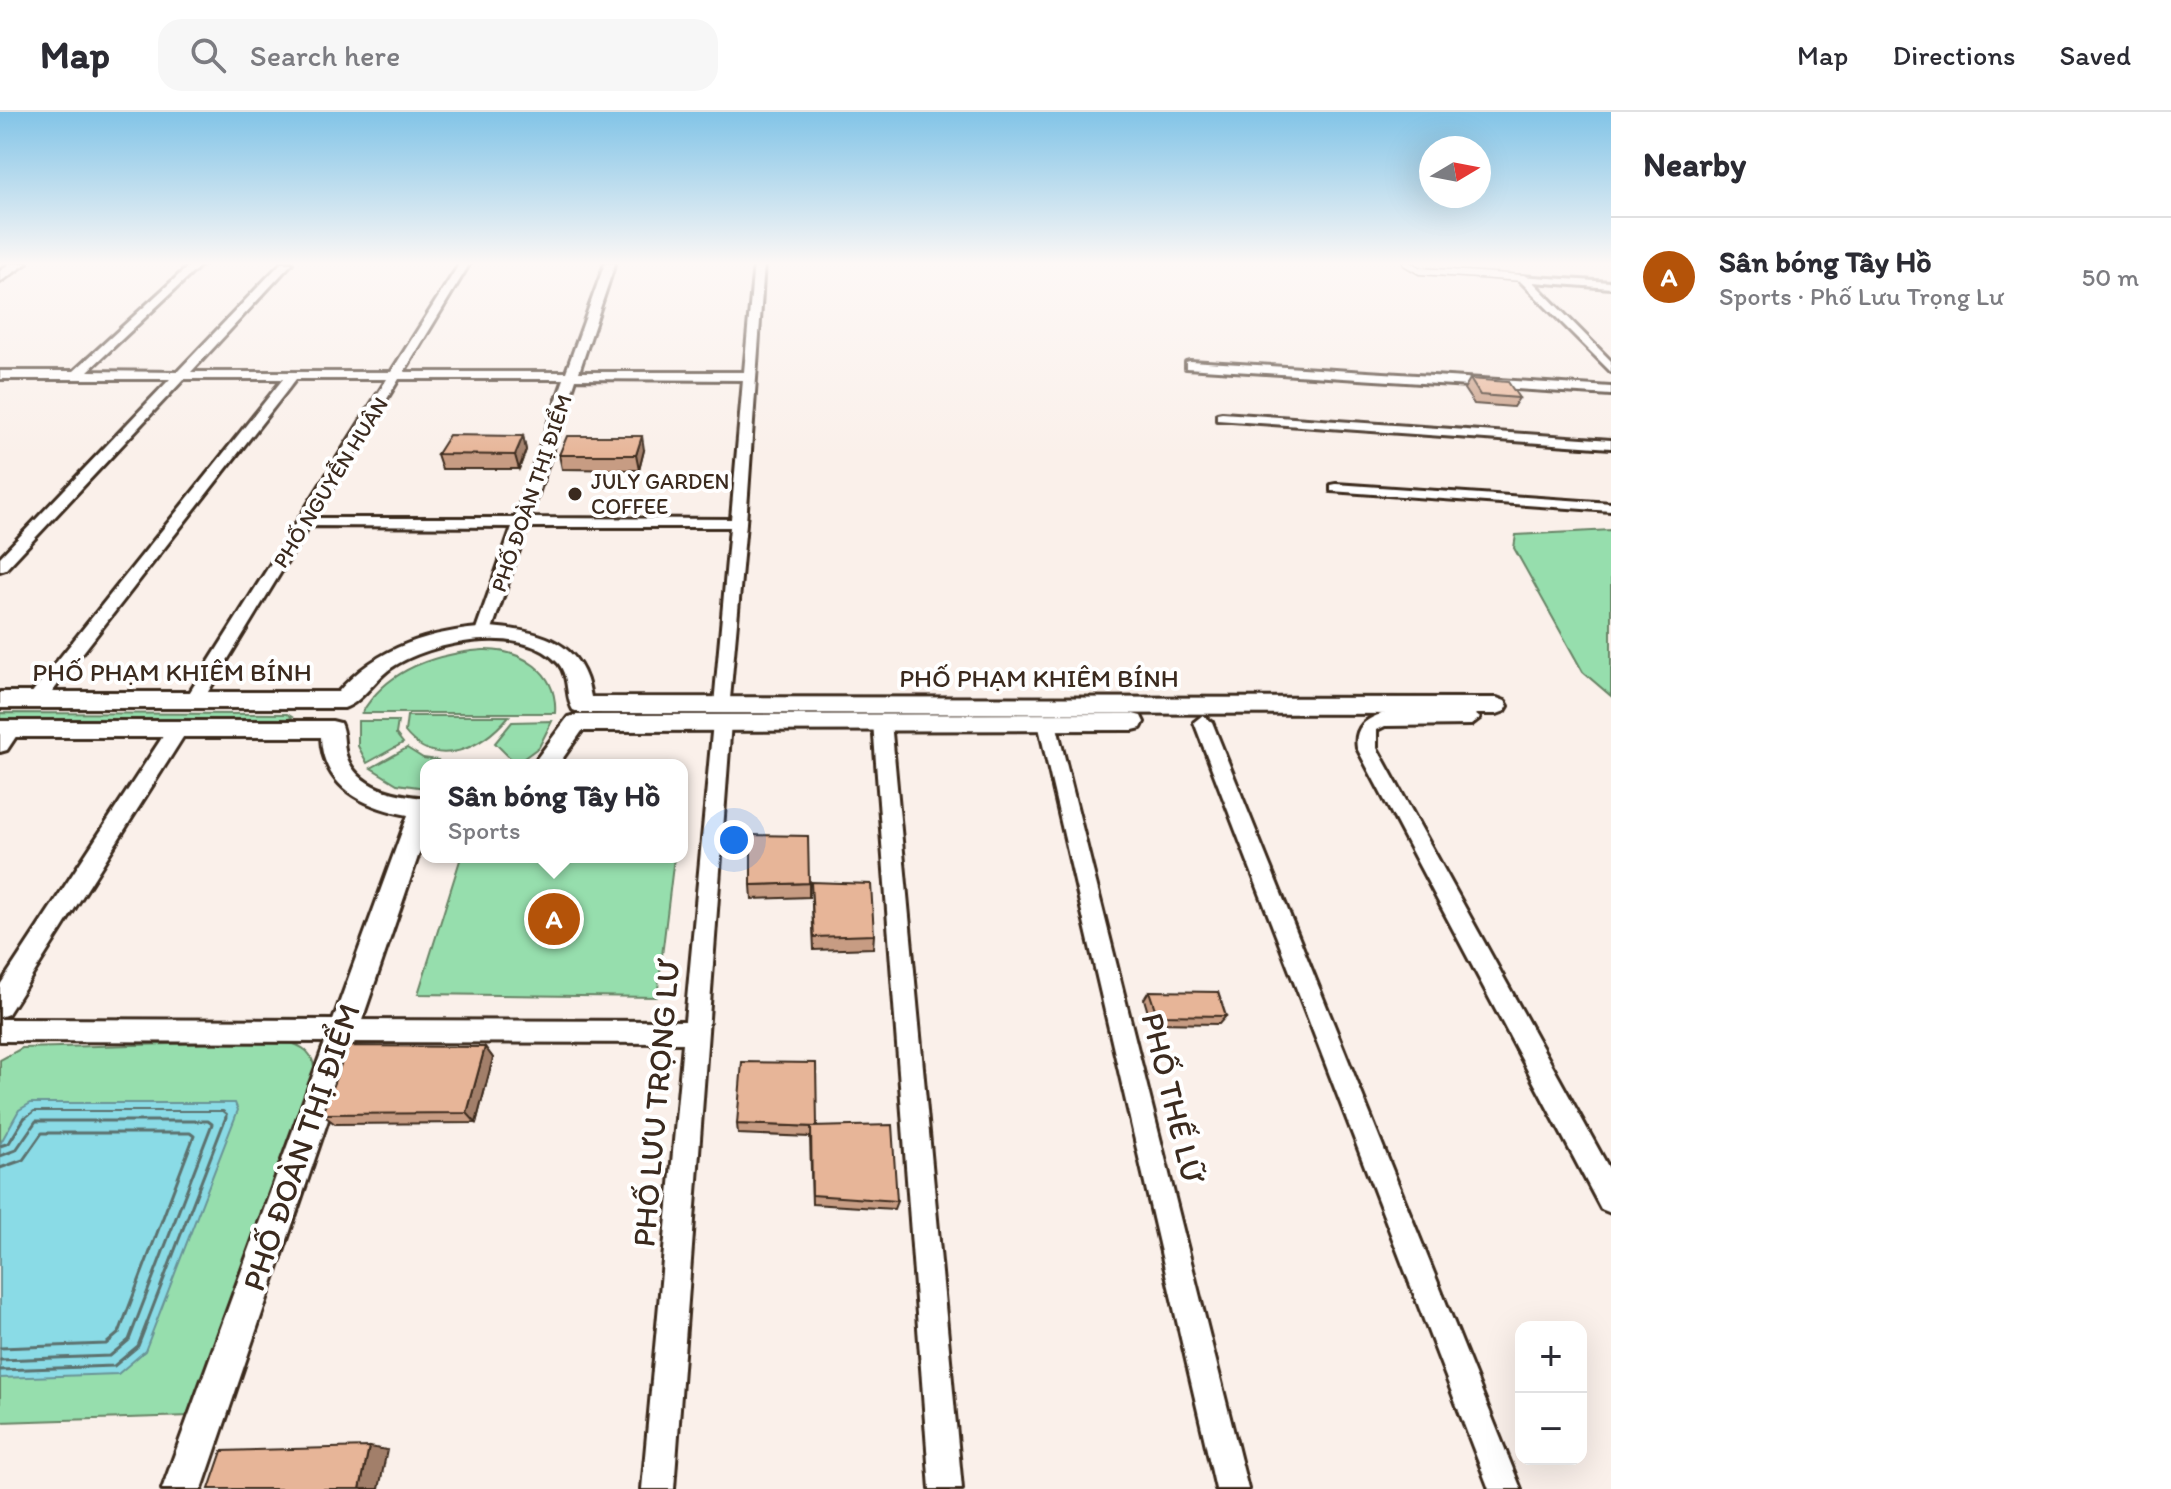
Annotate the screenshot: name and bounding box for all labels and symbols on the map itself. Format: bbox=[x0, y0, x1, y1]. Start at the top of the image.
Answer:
north arrow bbox=[1419, 136, 1491, 208]
street label: PHỐ NGUYỄN HUÂN bbox=[266, 391, 394, 573]
street label: PHỐ ĐOÀN THỊ ĐIỂM bbox=[484, 391, 578, 595]
place label: JULY GARDEN COFFEE bbox=[591, 468, 729, 520]
marker: JULY GARDEN COFFEE bbox=[566, 485, 584, 503]
street label: PHỐ PHẠM KHIÊM BÍNH bbox=[32, 656, 312, 688]
street label: PHỐ PHẠM KHIÊM BÍNH bbox=[899, 662, 1179, 694]
your location bbox=[714, 820, 754, 860]
pin: A bbox=[528, 889, 580, 949]
street label: PHỐ LƯU TRỌNG LƯ bbox=[624, 957, 688, 1249]
street label: PHỐ ĐOÀN THỊ ĐIỂM bbox=[233, 998, 368, 1296]
street label: PHỐ THẾ LỮ bbox=[1133, 1009, 1213, 1188]

